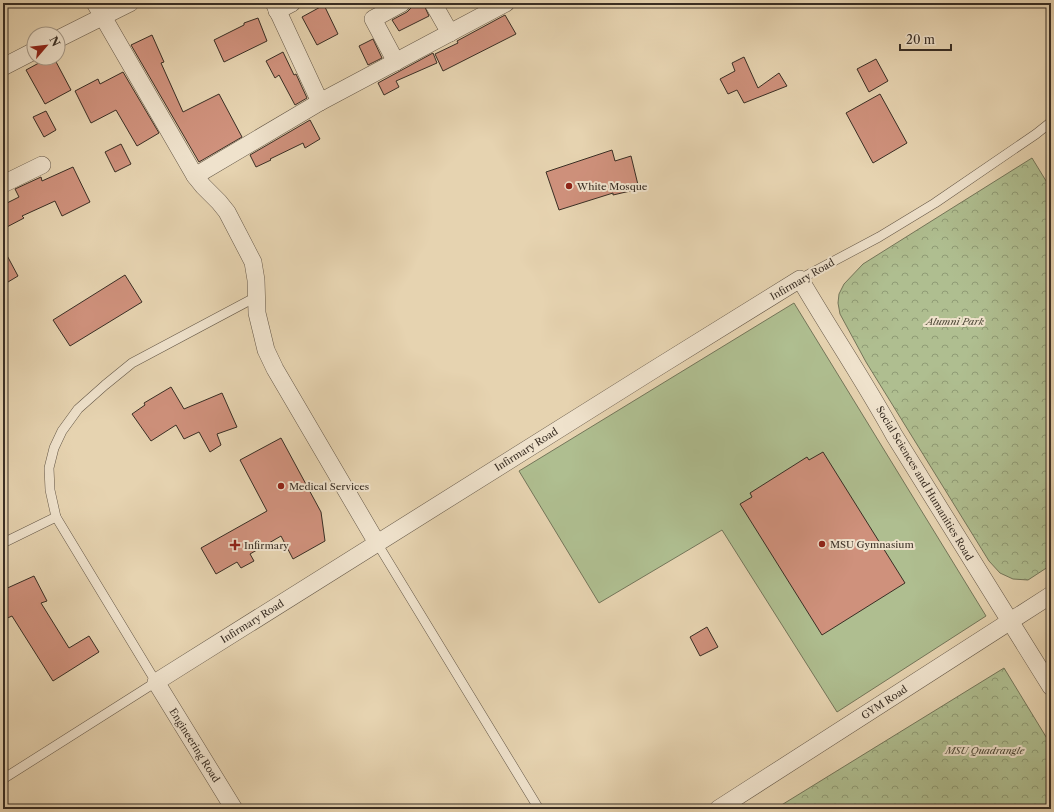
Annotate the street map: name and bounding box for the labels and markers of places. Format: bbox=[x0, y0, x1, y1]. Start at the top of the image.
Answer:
place label: White Mosque bbox=[576, 180, 648, 193]
marker: White Mosque bbox=[564, 181, 574, 191]
place label: Medical Services bbox=[289, 480, 369, 493]
marker: Medical Services bbox=[276, 481, 286, 491]
place label: MSU Gymnasium bbox=[830, 538, 914, 551]
marker: Infirmary bbox=[229, 539, 241, 551]
place label: Infirmary bbox=[244, 539, 289, 552]
marker: MSU Gymnasium bbox=[817, 539, 827, 549]

